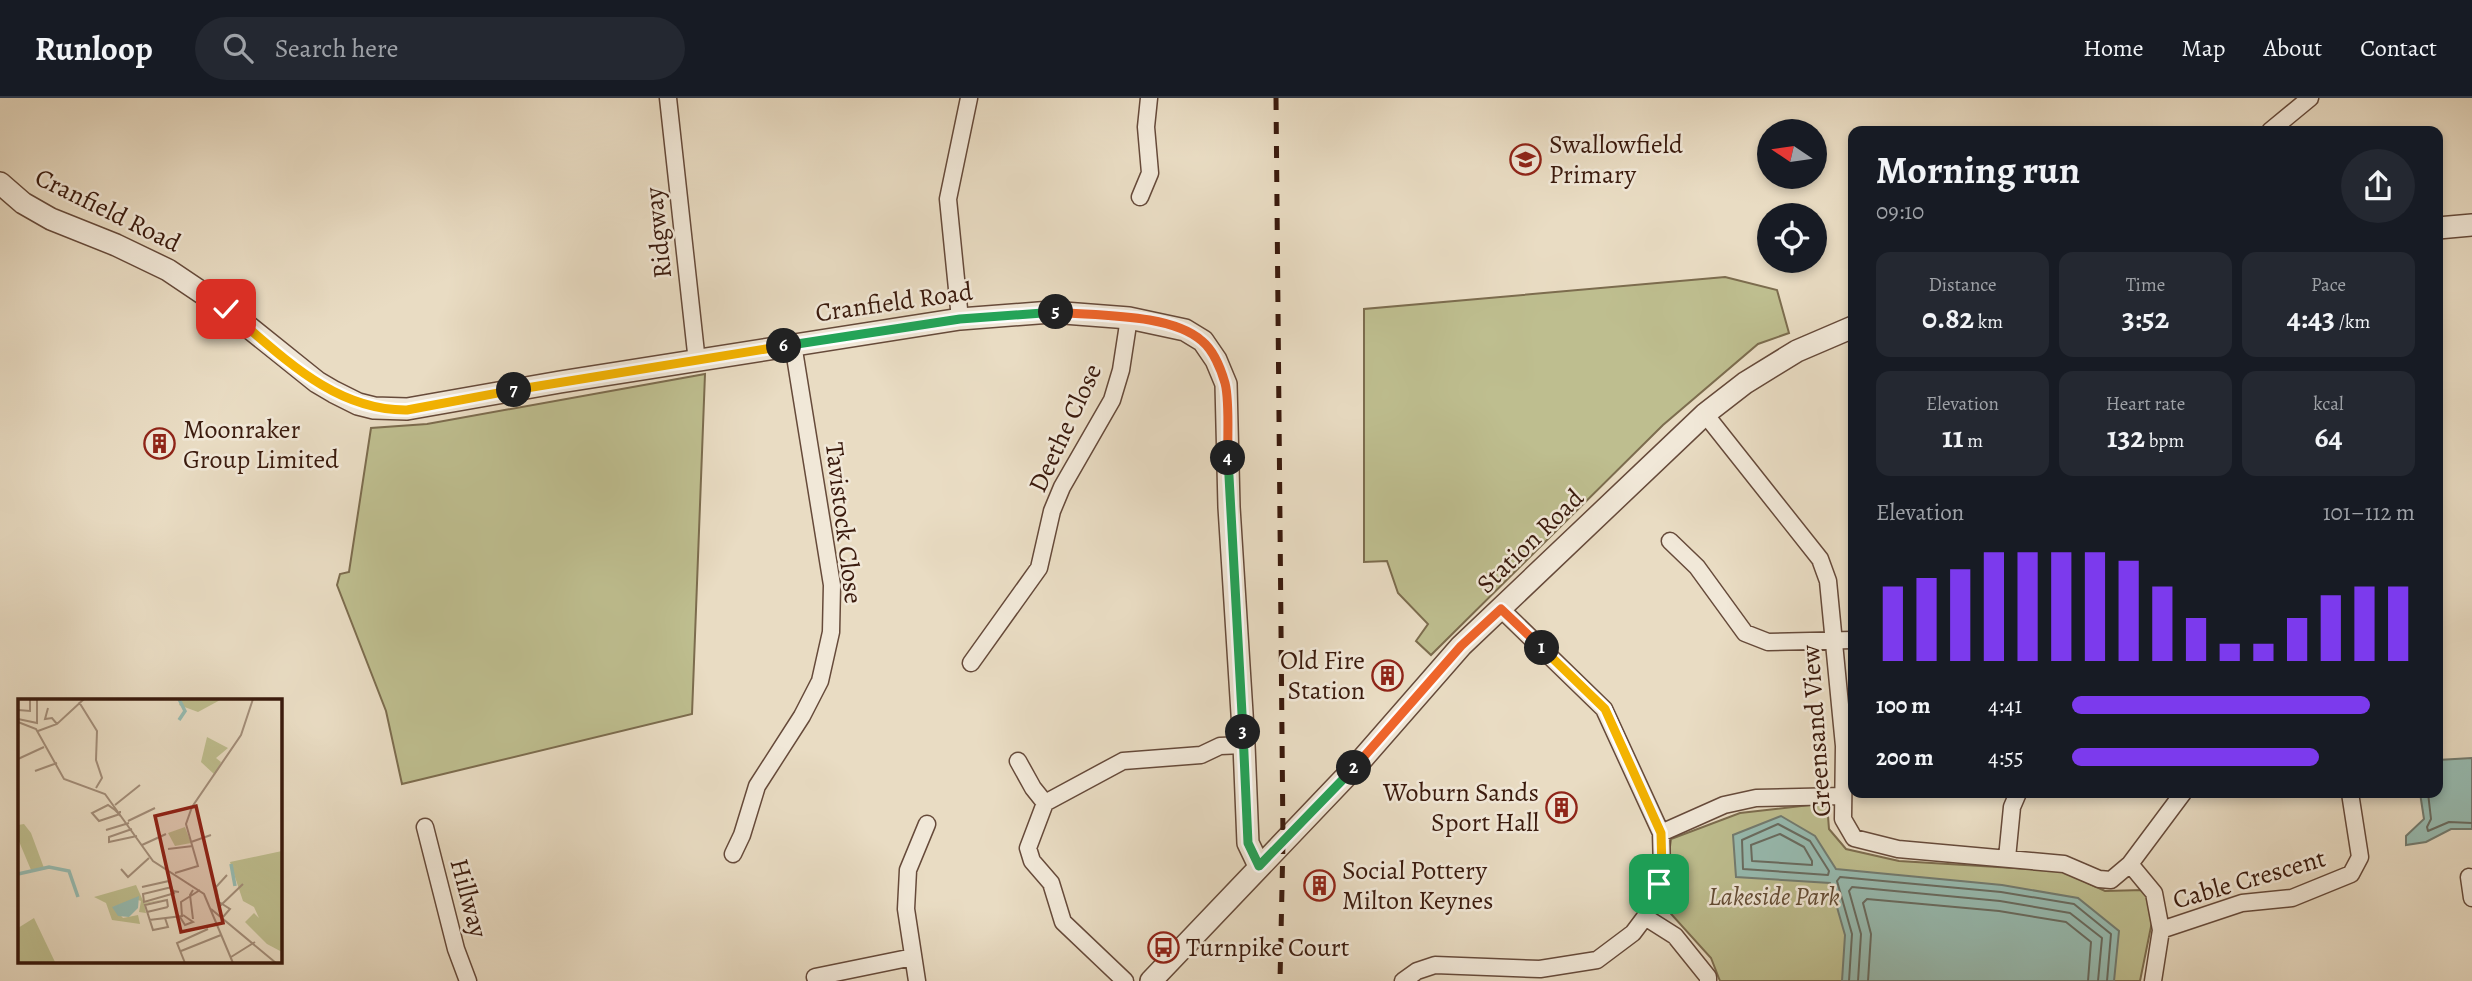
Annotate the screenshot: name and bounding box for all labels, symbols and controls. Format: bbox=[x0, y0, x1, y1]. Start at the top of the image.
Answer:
search box bbox=[195, 17, 685, 80]
text: Runloop bbox=[35, 26, 153, 71]
icon: search bbox=[219, 29, 257, 67]
text: Search here bbox=[275, 31, 398, 66]
text: Home bbox=[2083, 32, 2144, 64]
text: Map bbox=[2182, 32, 2226, 64]
text: About bbox=[2264, 32, 2322, 64]
text: Contact bbox=[2360, 32, 2437, 64]
north arrow bbox=[1757, 119, 1827, 189]
map controls bbox=[1757, 119, 1827, 273]
place label: Swallowfield Primary bbox=[1549, 127, 1683, 192]
school or university icon: Swallowfield Primary bbox=[1509, 142, 1543, 176]
text: Morning run bbox=[1876, 144, 2080, 196]
button: share bbox=[2341, 149, 2415, 223]
street label: Cranfield Road bbox=[29, 160, 187, 260]
street label: Ridgway bbox=[636, 185, 680, 280]
text: 09:10 bbox=[1876, 196, 1924, 227]
button: locate bbox=[1757, 203, 1827, 273]
text: Distance bbox=[1928, 272, 1997, 298]
text: Time bbox=[2126, 272, 2165, 298]
text: Pace bbox=[2311, 272, 2346, 298]
street label: Cranfield Road bbox=[813, 274, 975, 330]
pin bbox=[196, 279, 256, 339]
icon: check bbox=[207, 290, 245, 328]
pin: 5 bbox=[1038, 294, 1074, 330]
text: 5 bbox=[1051, 298, 1060, 324]
text: 0.82 bbox=[1922, 298, 1974, 338]
text: 3:52 bbox=[2122, 298, 2169, 338]
text: 4:43 bbox=[2287, 298, 2335, 338]
text: km bbox=[1974, 309, 2003, 335]
text: /km bbox=[2335, 309, 2370, 335]
pin: 6 bbox=[766, 328, 802, 364]
text: 6 bbox=[779, 332, 788, 358]
street label: Deethe Close bbox=[1020, 358, 1110, 498]
pin: 7 bbox=[496, 372, 532, 408]
text: 7 bbox=[509, 376, 518, 402]
text: Elevation bbox=[1926, 391, 1999, 417]
text: Heart rate bbox=[2106, 391, 2185, 417]
text: kcal bbox=[2313, 391, 2344, 417]
place label: Moonraker Group Limited bbox=[183, 412, 339, 477]
text: 11 bbox=[1942, 417, 1963, 457]
text: 132 bbox=[2107, 417, 2145, 457]
text: 64 bbox=[2314, 417, 2343, 457]
building icon: Moonraker Group Limited bbox=[143, 427, 177, 461]
text: m bbox=[1963, 428, 1983, 454]
text: bpm bbox=[2145, 428, 2184, 454]
street label: Tavistock Close bbox=[817, 440, 871, 606]
pin: 4 bbox=[1210, 440, 1246, 476]
text: 4 bbox=[1223, 444, 1232, 470]
street label: Station Road bbox=[1469, 481, 1591, 601]
text: Elevation bbox=[1876, 497, 1964, 528]
text: 101–112 m bbox=[2323, 497, 2415, 528]
pin: 1 bbox=[1524, 630, 1560, 666]
text: 1 bbox=[1538, 634, 1545, 660]
place label: Old Fire Station bbox=[1280, 643, 1365, 708]
street label: Greensand View bbox=[1792, 643, 1839, 818]
building icon: Old Fire Station bbox=[1371, 658, 1405, 692]
text: 100 m bbox=[1876, 690, 1931, 721]
text: 4:41 bbox=[1988, 690, 2022, 721]
inset map bbox=[18, 699, 282, 964]
pin: 3 bbox=[1226, 714, 1260, 750]
text: 3 bbox=[1238, 718, 1247, 744]
text: 200 m bbox=[1876, 742, 1934, 773]
text: 4:55 bbox=[1988, 742, 2024, 773]
pin: 2 bbox=[1336, 750, 1372, 786]
text: 2 bbox=[1349, 754, 1358, 780]
place label: Woburn Sands Sport Hall bbox=[1382, 775, 1539, 840]
building icon: Woburn Sands Sport Hall bbox=[1545, 790, 1579, 824]
street label: Cable Crescent bbox=[2169, 840, 2330, 918]
place label: Social Pottery Milton Keynes bbox=[1342, 853, 1494, 918]
pin bbox=[1629, 854, 1689, 914]
street label: Hillway bbox=[442, 855, 496, 942]
icon: arrive bbox=[1640, 865, 1678, 903]
building icon: Social Pottery Milton Keynes bbox=[1302, 868, 1336, 902]
park label: Lakeside Park bbox=[1708, 879, 1840, 914]
bus stop icon: Turnpike Court bbox=[1146, 930, 1180, 964]
place label: Turnpike Court bbox=[1186, 930, 1350, 965]

